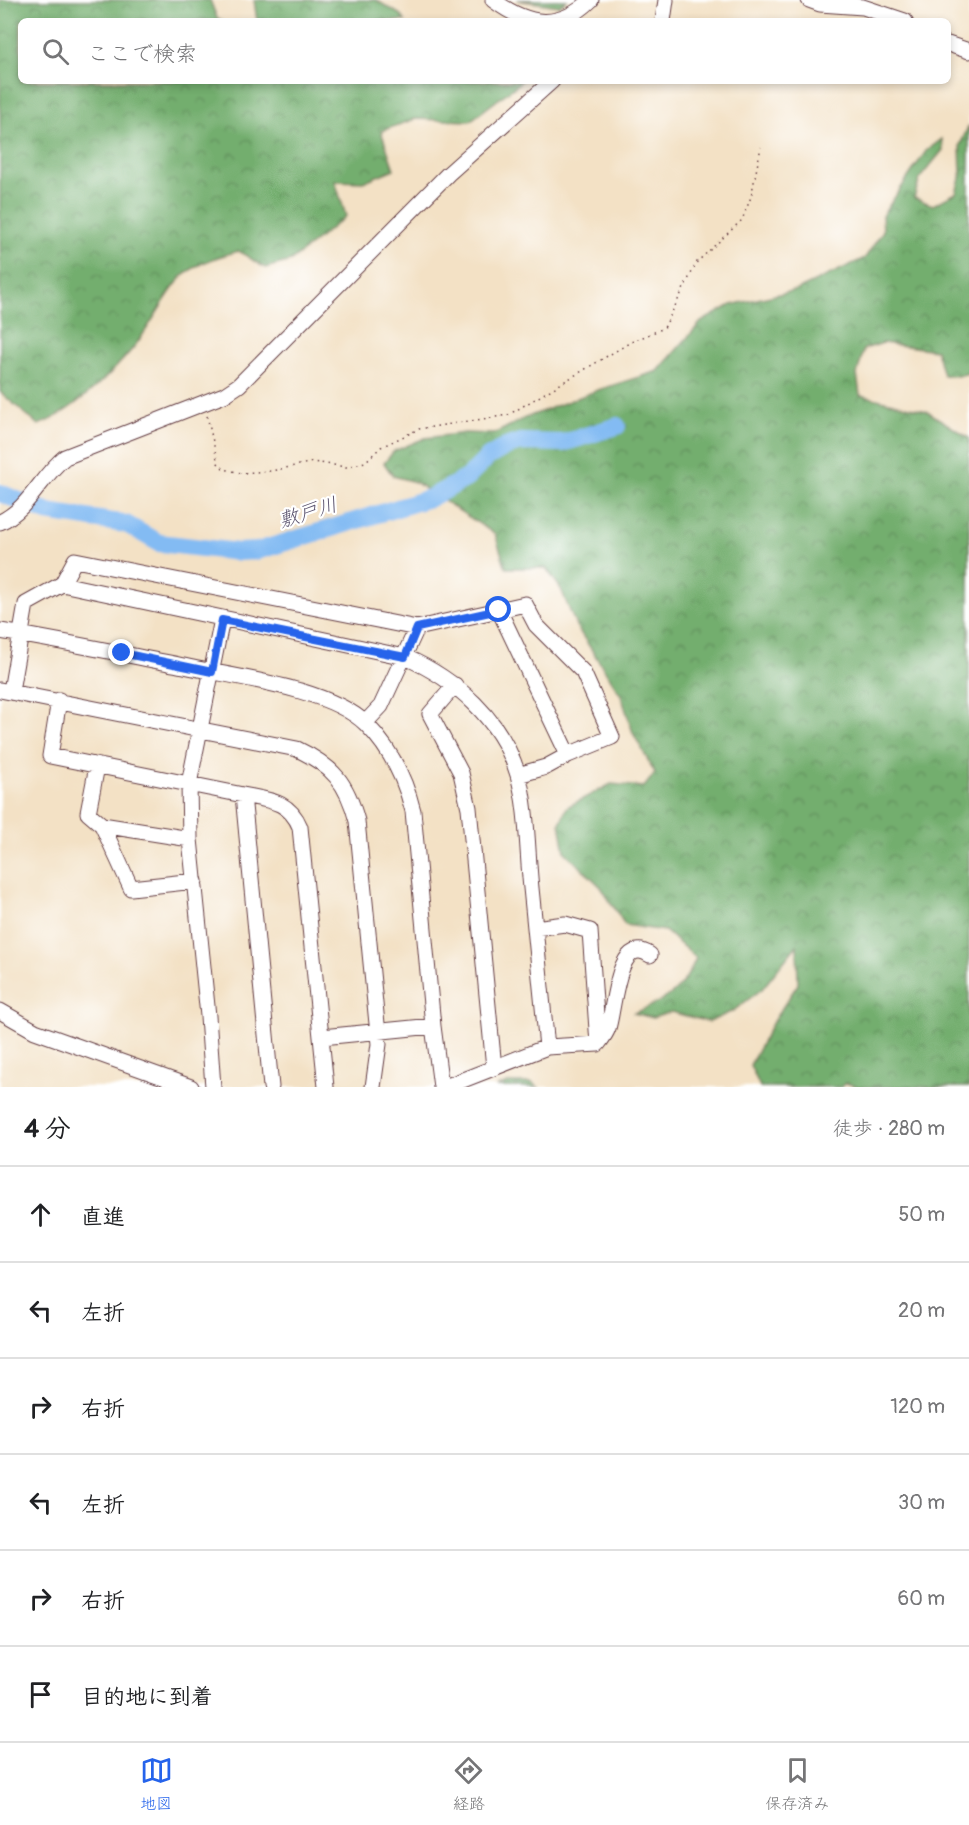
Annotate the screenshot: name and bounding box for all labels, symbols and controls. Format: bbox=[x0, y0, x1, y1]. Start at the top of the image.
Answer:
search box bbox=[18, 18, 951, 84]
icon: search bbox=[39, 35, 72, 68]
text: ここで検索 bbox=[87, 40, 197, 68]
water label: 敷戸川 bbox=[276, 492, 340, 533]
route start bbox=[485, 596, 511, 622]
route end bbox=[108, 639, 134, 665]
text: 4 分 bbox=[24, 1113, 71, 1145]
text: 徒歩 · 280 m bbox=[833, 1116, 945, 1141]
icon: ahead bbox=[24, 1198, 57, 1231]
text: 50 m bbox=[898, 1202, 945, 1227]
text: 直進 bbox=[81, 1203, 125, 1231]
icon: left bbox=[24, 1294, 57, 1327]
text: 20 m bbox=[898, 1298, 945, 1323]
text: 左折 bbox=[81, 1299, 125, 1327]
icon: right bbox=[24, 1390, 57, 1423]
text: 120 m bbox=[890, 1394, 945, 1419]
text: 右折 bbox=[81, 1395, 125, 1423]
icon: left bbox=[24, 1486, 57, 1519]
text: 30 m bbox=[898, 1490, 945, 1515]
text: 左折 bbox=[81, 1491, 125, 1519]
icon: right bbox=[24, 1582, 57, 1615]
text: 60 m bbox=[898, 1586, 945, 1611]
text: 右折 bbox=[81, 1587, 125, 1615]
icon: arrive bbox=[24, 1678, 57, 1711]
text: 目的地に到着 bbox=[81, 1683, 213, 1711]
tab: 地図 bbox=[140, 1754, 173, 1814]
tab: 経路 bbox=[452, 1754, 485, 1814]
tab: 保存済み bbox=[765, 1754, 829, 1814]

